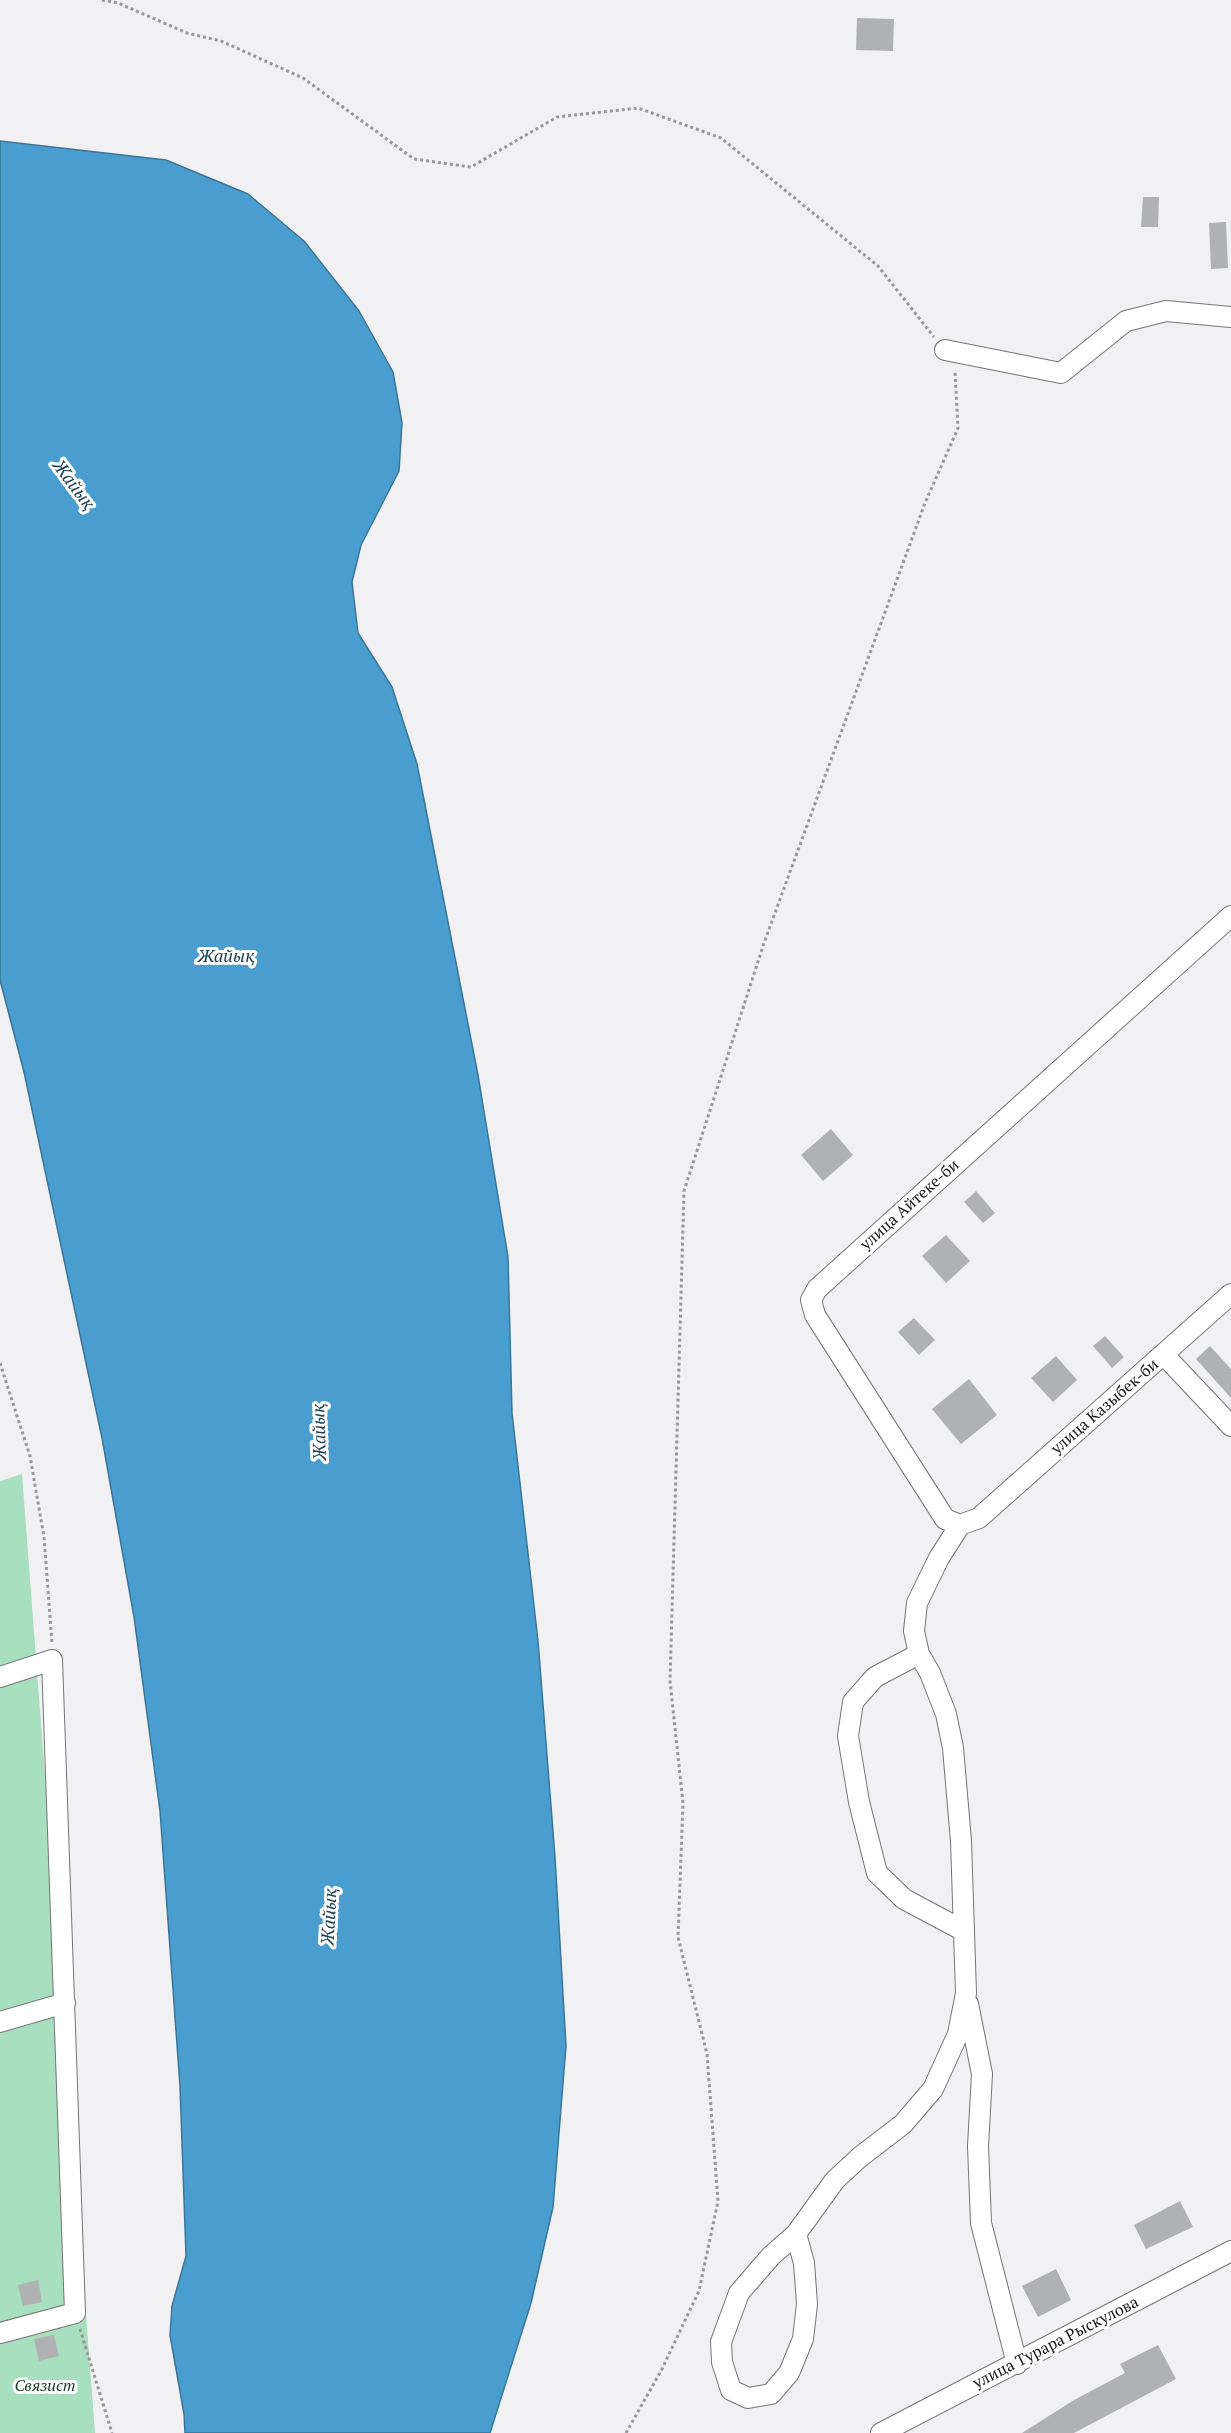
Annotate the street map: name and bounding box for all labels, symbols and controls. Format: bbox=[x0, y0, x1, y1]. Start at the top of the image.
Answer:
water label: Жайық bbox=[47, 456, 99, 514]
water label: Жайық bbox=[197, 946, 255, 968]
street label: улица Айтеке-би bbox=[857, 1156, 963, 1254]
street label: улица Казыбек-би bbox=[1047, 1355, 1163, 1459]
water label: Жайық bbox=[308, 1403, 332, 1461]
water label: Жайық bbox=[318, 1888, 342, 1946]
street label: улица Турара Рыскулова bbox=[970, 2293, 1142, 2393]
park label: Связист bbox=[14, 2376, 76, 2396]

